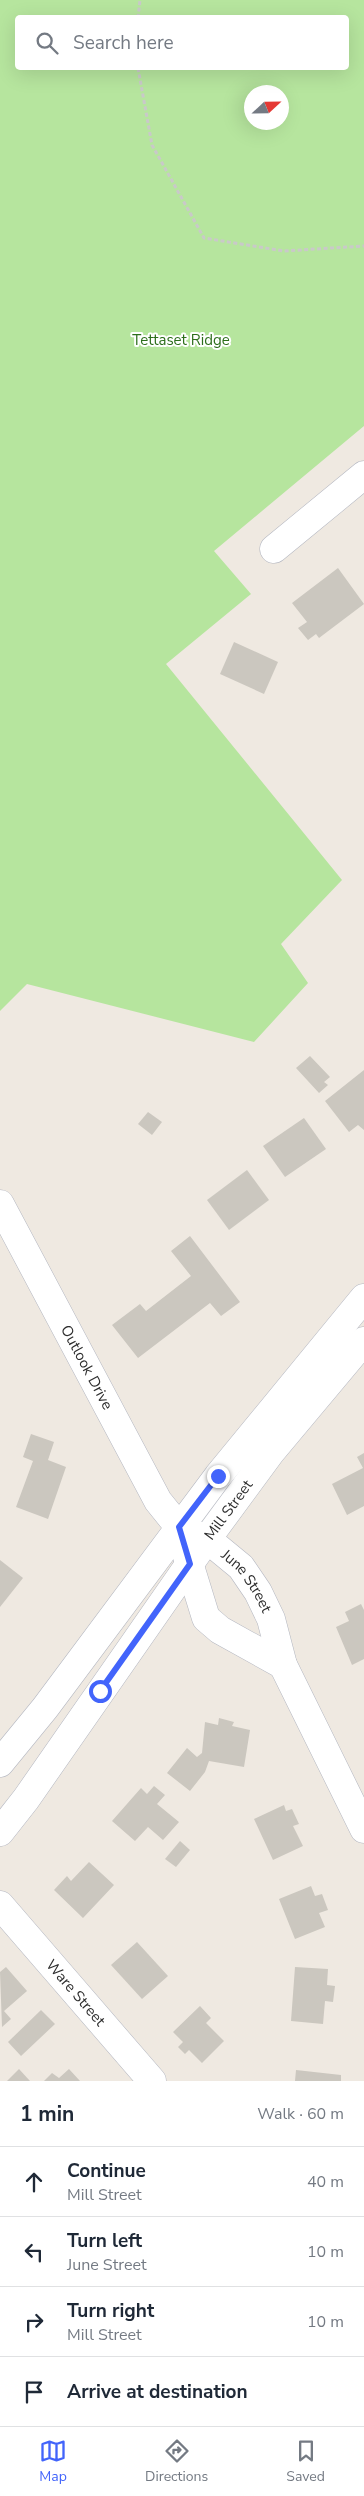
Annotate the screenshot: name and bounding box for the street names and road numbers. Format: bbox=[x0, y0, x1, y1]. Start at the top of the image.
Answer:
street label: Outlook Drive bbox=[56, 1321, 118, 1413]
street label: Mill Street bbox=[200, 1475, 258, 1544]
street label: June Street bbox=[216, 1544, 277, 1617]
street label: Ware Street bbox=[42, 1955, 111, 2031]

